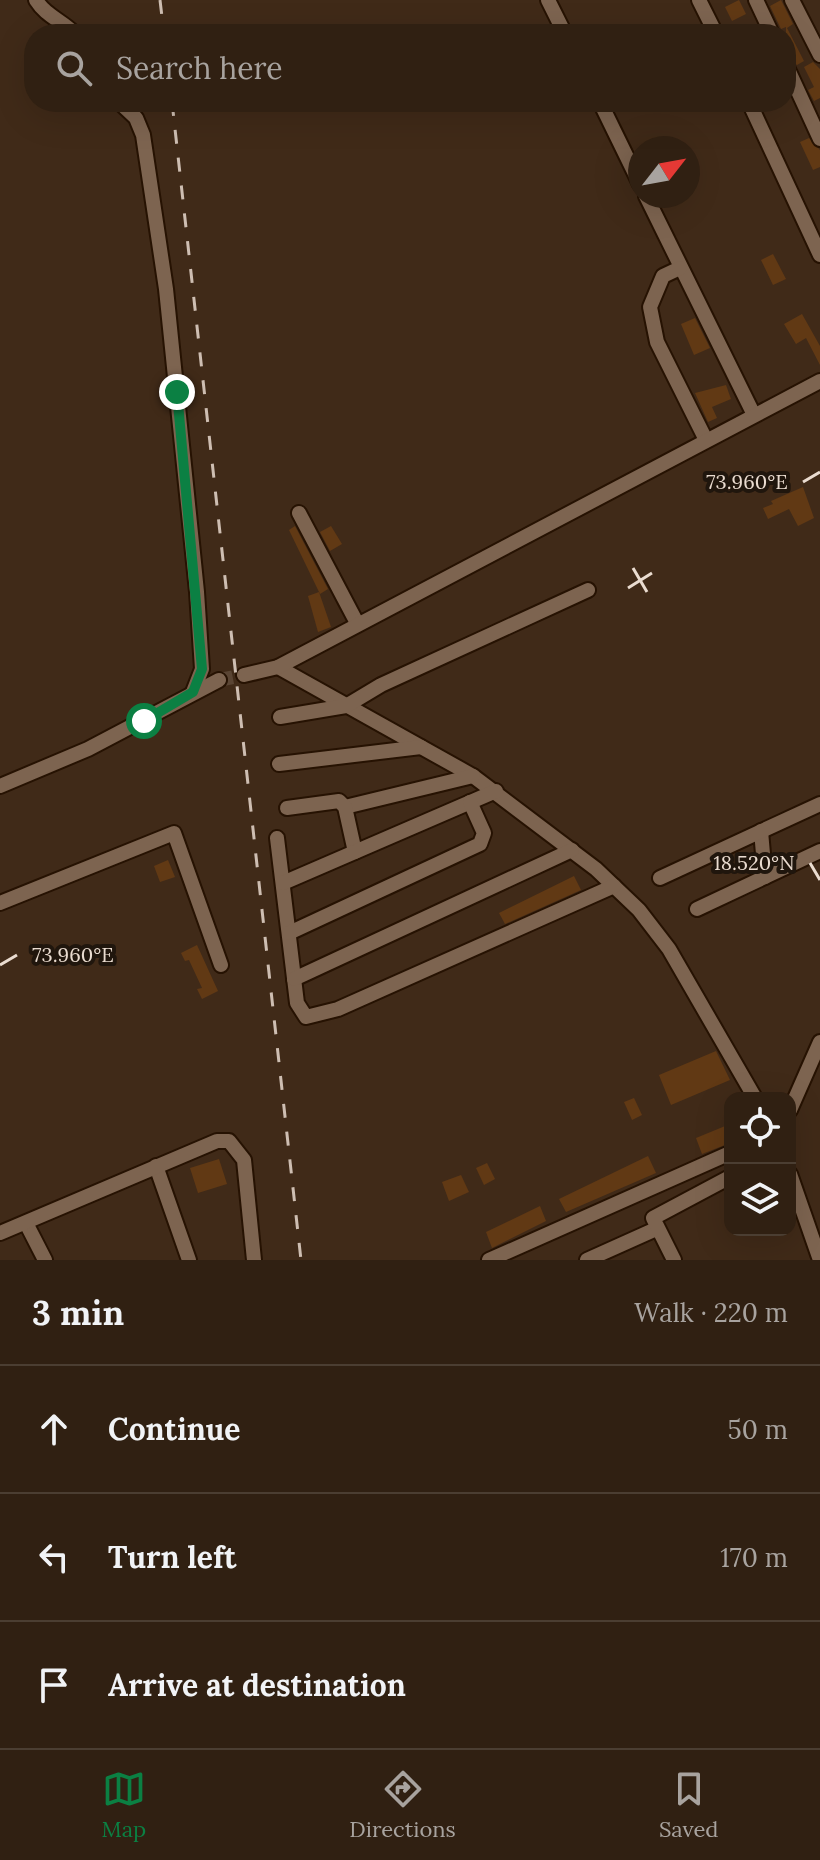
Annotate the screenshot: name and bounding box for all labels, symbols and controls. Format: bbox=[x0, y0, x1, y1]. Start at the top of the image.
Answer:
search box bbox=[24, 24, 796, 112]
icon: search bbox=[52, 46, 96, 90]
text: Search here bbox=[116, 49, 283, 87]
north arrow bbox=[628, 136, 700, 208]
route end bbox=[159, 374, 195, 410]
text: 73.960°E bbox=[706, 469, 788, 494]
route start bbox=[126, 703, 162, 739]
text: 18.520°N bbox=[714, 850, 794, 875]
text: 73.960°E bbox=[32, 942, 114, 967]
map controls bbox=[724, 1092, 796, 1236]
button: locate bbox=[724, 1092, 796, 1164]
button: layers bbox=[724, 1164, 796, 1236]
text: 3 min bbox=[32, 1291, 124, 1334]
text: Walk · 220 m bbox=[634, 1296, 788, 1329]
icon: ahead bbox=[32, 1407, 76, 1451]
text: Continue bbox=[108, 1410, 240, 1448]
text: 50 m bbox=[728, 1413, 788, 1446]
icon: left bbox=[32, 1535, 76, 1579]
text: Turn left bbox=[108, 1538, 236, 1576]
text: 170 m bbox=[720, 1541, 788, 1574]
icon: arrive bbox=[32, 1663, 76, 1707]
text: Arrive at destination bbox=[108, 1666, 406, 1704]
tab: Map bbox=[102, 1767, 146, 1843]
tab: Directions bbox=[349, 1767, 456, 1843]
tab: Saved bbox=[659, 1767, 718, 1843]

